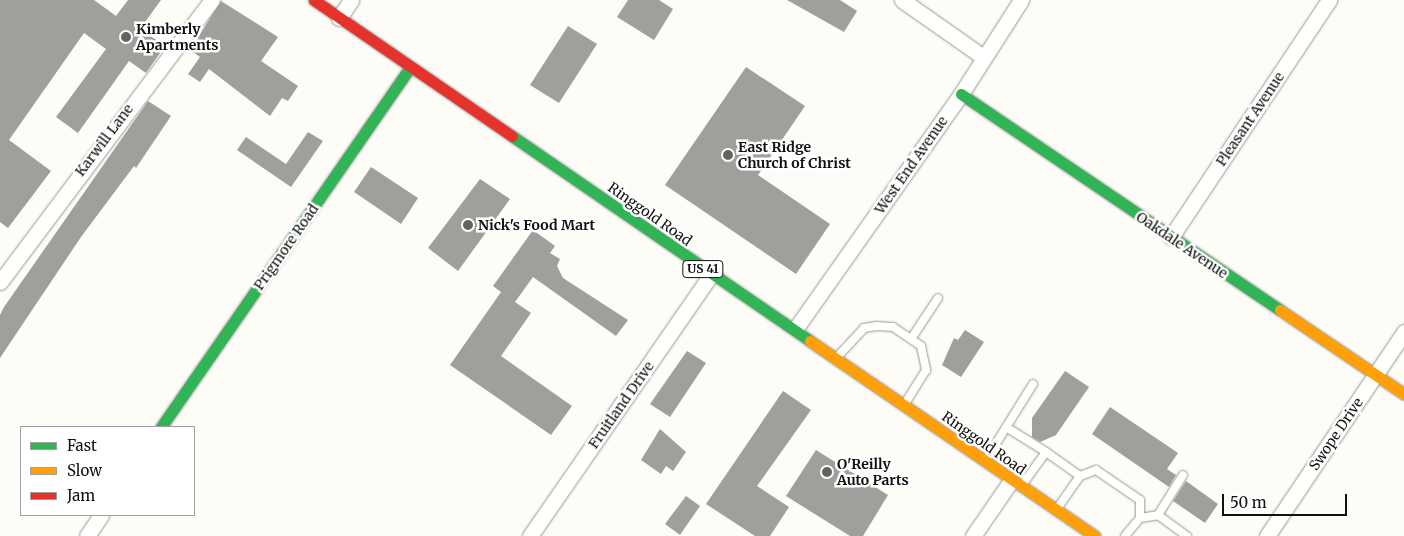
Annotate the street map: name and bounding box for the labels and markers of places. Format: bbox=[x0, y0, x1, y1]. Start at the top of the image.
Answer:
place label: Kimberly Apartments bbox=[136, 21, 219, 54]
marker: Kimberly Apartments bbox=[120, 31, 132, 43]
place label: East Ridge Church of Christ bbox=[738, 139, 851, 172]
marker: East Ridge Church of Christ bbox=[722, 149, 734, 161]
place label: Nick's Food Mart bbox=[478, 217, 595, 233]
marker: Nick's Food Mart bbox=[462, 219, 474, 231]
place label: O'Reilly Auto Parts bbox=[837, 456, 909, 488]
marker: O'Reilly Auto Parts bbox=[821, 466, 833, 478]

